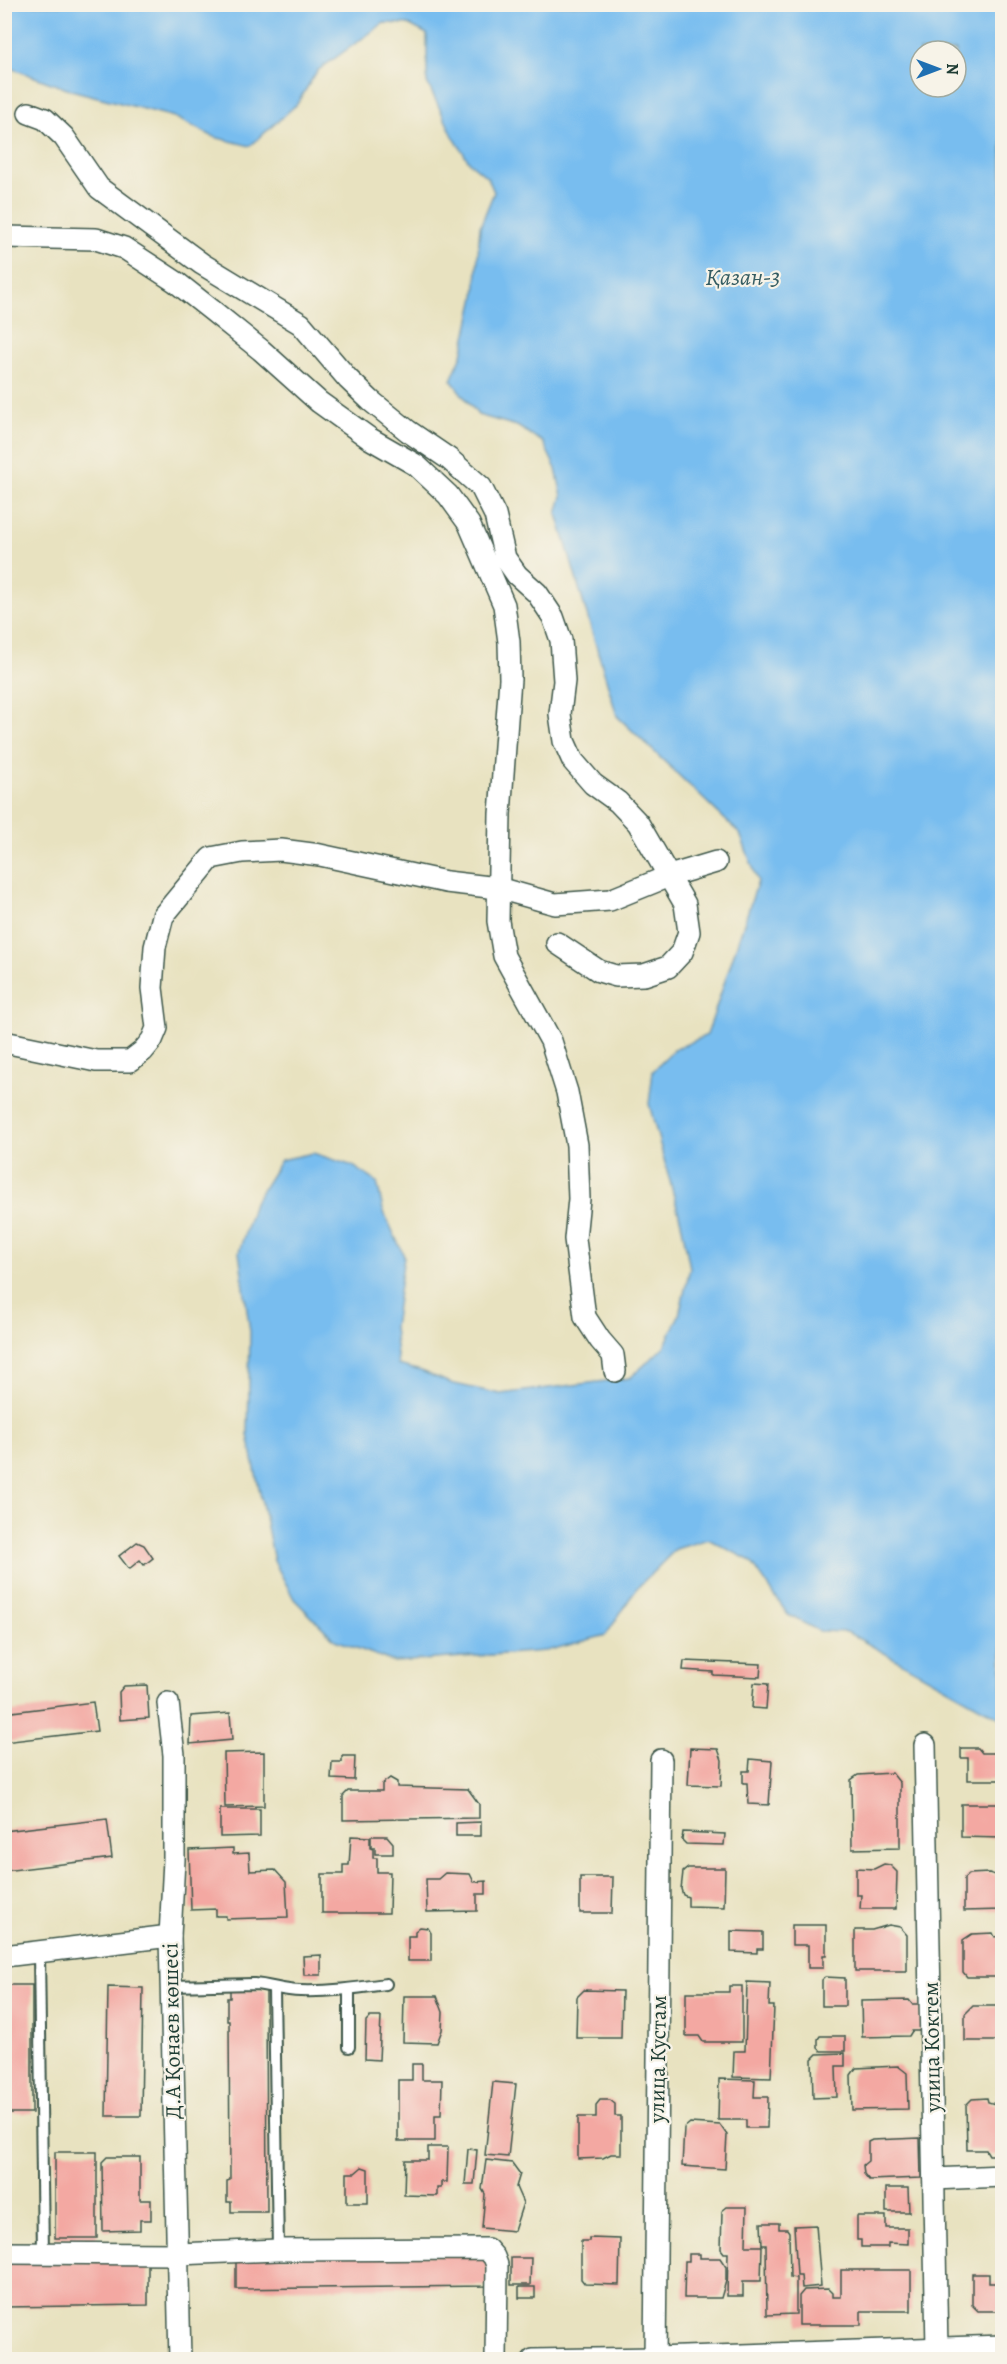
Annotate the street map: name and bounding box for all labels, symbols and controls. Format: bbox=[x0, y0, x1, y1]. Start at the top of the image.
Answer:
north arrow bbox=[908, 39, 968, 99]
text: N bbox=[941, 63, 963, 75]
water label: Қазан-3 bbox=[706, 261, 780, 293]
street label: Д.А Қонаев көшесі bbox=[155, 1942, 189, 2120]
street label: улица Коктем bbox=[916, 1981, 948, 2114]
street label: улица Кустам bbox=[642, 1995, 674, 2124]

